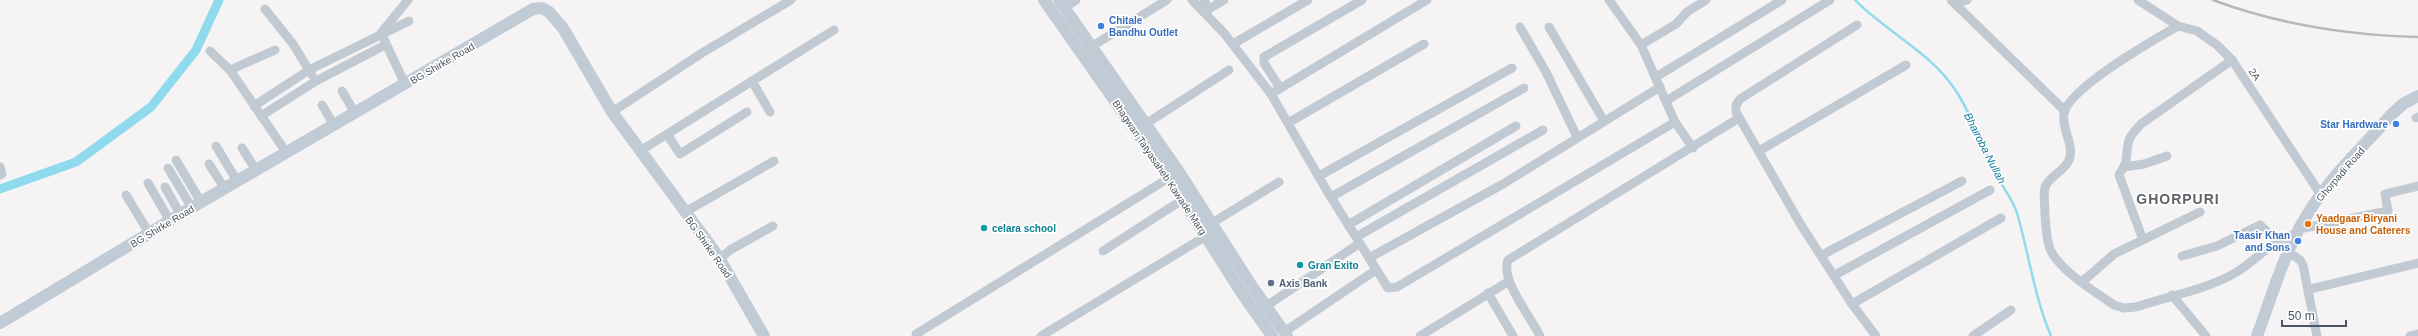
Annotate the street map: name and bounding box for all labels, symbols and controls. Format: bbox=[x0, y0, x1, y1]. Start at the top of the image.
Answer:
place label: Chitale Bandhu Outlet bbox=[1109, 15, 1179, 38]
marker: Chitale Bandhu Outlet bbox=[1096, 21, 1106, 31]
street label: BG Shirke Road bbox=[408, 41, 476, 86]
street label: 2A bbox=[2247, 66, 2263, 83]
street label: Bhagwan Tatyasaheb Kawade Marg bbox=[1110, 98, 1209, 237]
water label: Bhairoba Nullah bbox=[1962, 110, 2008, 186]
place label: Star Hardware bbox=[2320, 119, 2388, 130]
marker: Star Hardware bbox=[2391, 119, 2401, 129]
street label: Ghorpadi Road bbox=[2314, 145, 2367, 204]
district label: GHORPURI bbox=[2136, 191, 2220, 207]
street label: BG Shirke Road bbox=[128, 203, 196, 250]
place label: Yaadgaar Biryani House and Caterers bbox=[2316, 213, 2411, 236]
street label: BG Shirke Road bbox=[683, 215, 734, 280]
marker: Yaadgaar Biryani House and Caterers bbox=[2303, 219, 2313, 229]
marker: celara school bbox=[979, 223, 989, 233]
place label: celara school bbox=[992, 223, 1056, 234]
place label: Taasir Khan and Sons bbox=[2234, 230, 2290, 253]
marker: Taasir Khan and Sons bbox=[2293, 236, 2303, 246]
marker: Gran Exito bbox=[1295, 260, 1305, 270]
place label: Gran Exito bbox=[1308, 260, 1359, 271]
marker: Axis Bank bbox=[1266, 278, 1276, 288]
place label: Axis Bank bbox=[1279, 278, 1328, 289]
scale bar bbox=[2282, 302, 2346, 328]
text: 50 m bbox=[2288, 309, 2315, 323]

